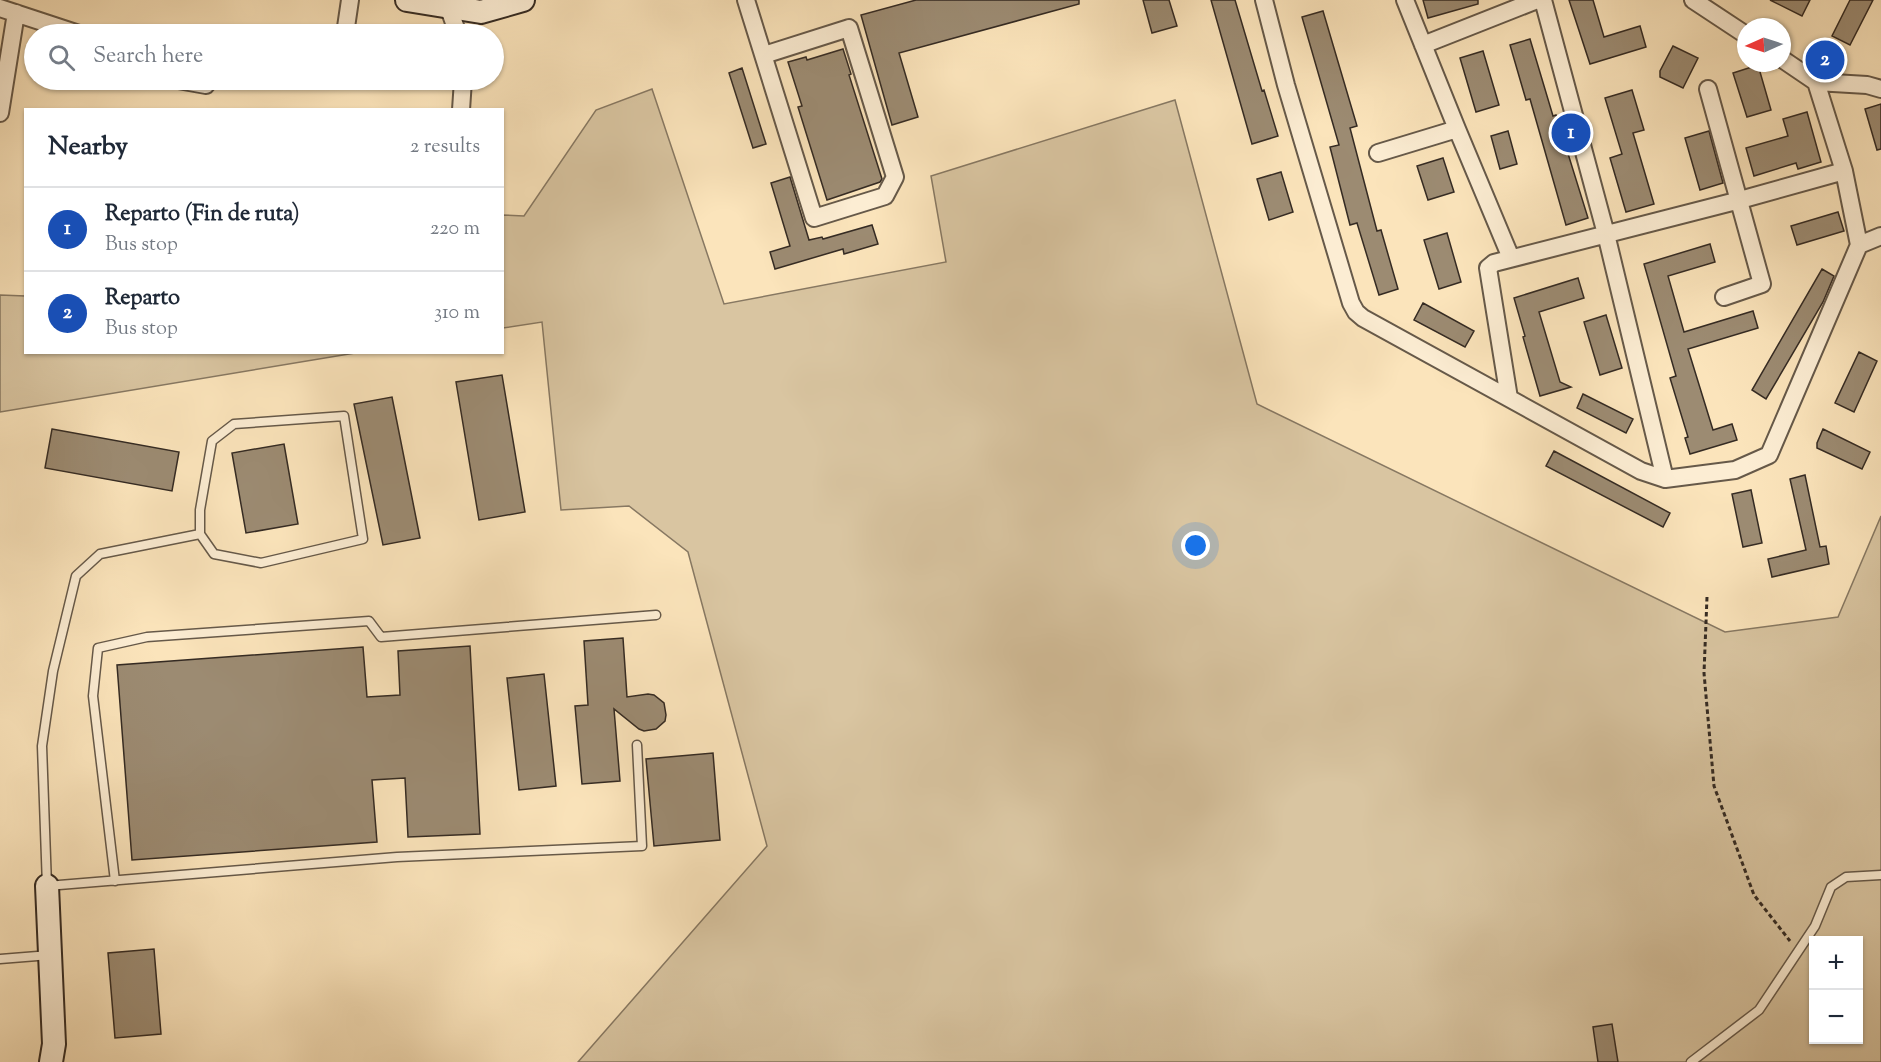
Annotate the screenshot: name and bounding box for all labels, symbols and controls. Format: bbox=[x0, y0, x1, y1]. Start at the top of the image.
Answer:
north arrow bbox=[1737, 18, 1791, 72]
search box bbox=[24, 24, 504, 90]
pin: 2 bbox=[1806, 38, 1844, 82]
icon: search bbox=[45, 41, 78, 74]
text: Search here bbox=[93, 41, 203, 73]
pin: 1 bbox=[1552, 110, 1590, 156]
text: Nearby bbox=[48, 129, 128, 166]
text: 2 results bbox=[410, 133, 480, 162]
text: Reparto (Fin de ruta) bbox=[105, 199, 300, 231]
text: 1 bbox=[64, 215, 71, 244]
text: 220 m bbox=[430, 215, 480, 244]
text: Bus stop bbox=[105, 231, 178, 260]
text: Reparto bbox=[105, 283, 180, 315]
text: 2 bbox=[63, 299, 72, 328]
text: 310 m bbox=[434, 299, 480, 328]
text: Bus stop bbox=[105, 315, 178, 344]
your location bbox=[1181, 531, 1210, 560]
map controls bbox=[1809, 936, 1863, 1044]
button: + bbox=[1809, 936, 1863, 990]
button: − bbox=[1809, 990, 1863, 1044]

